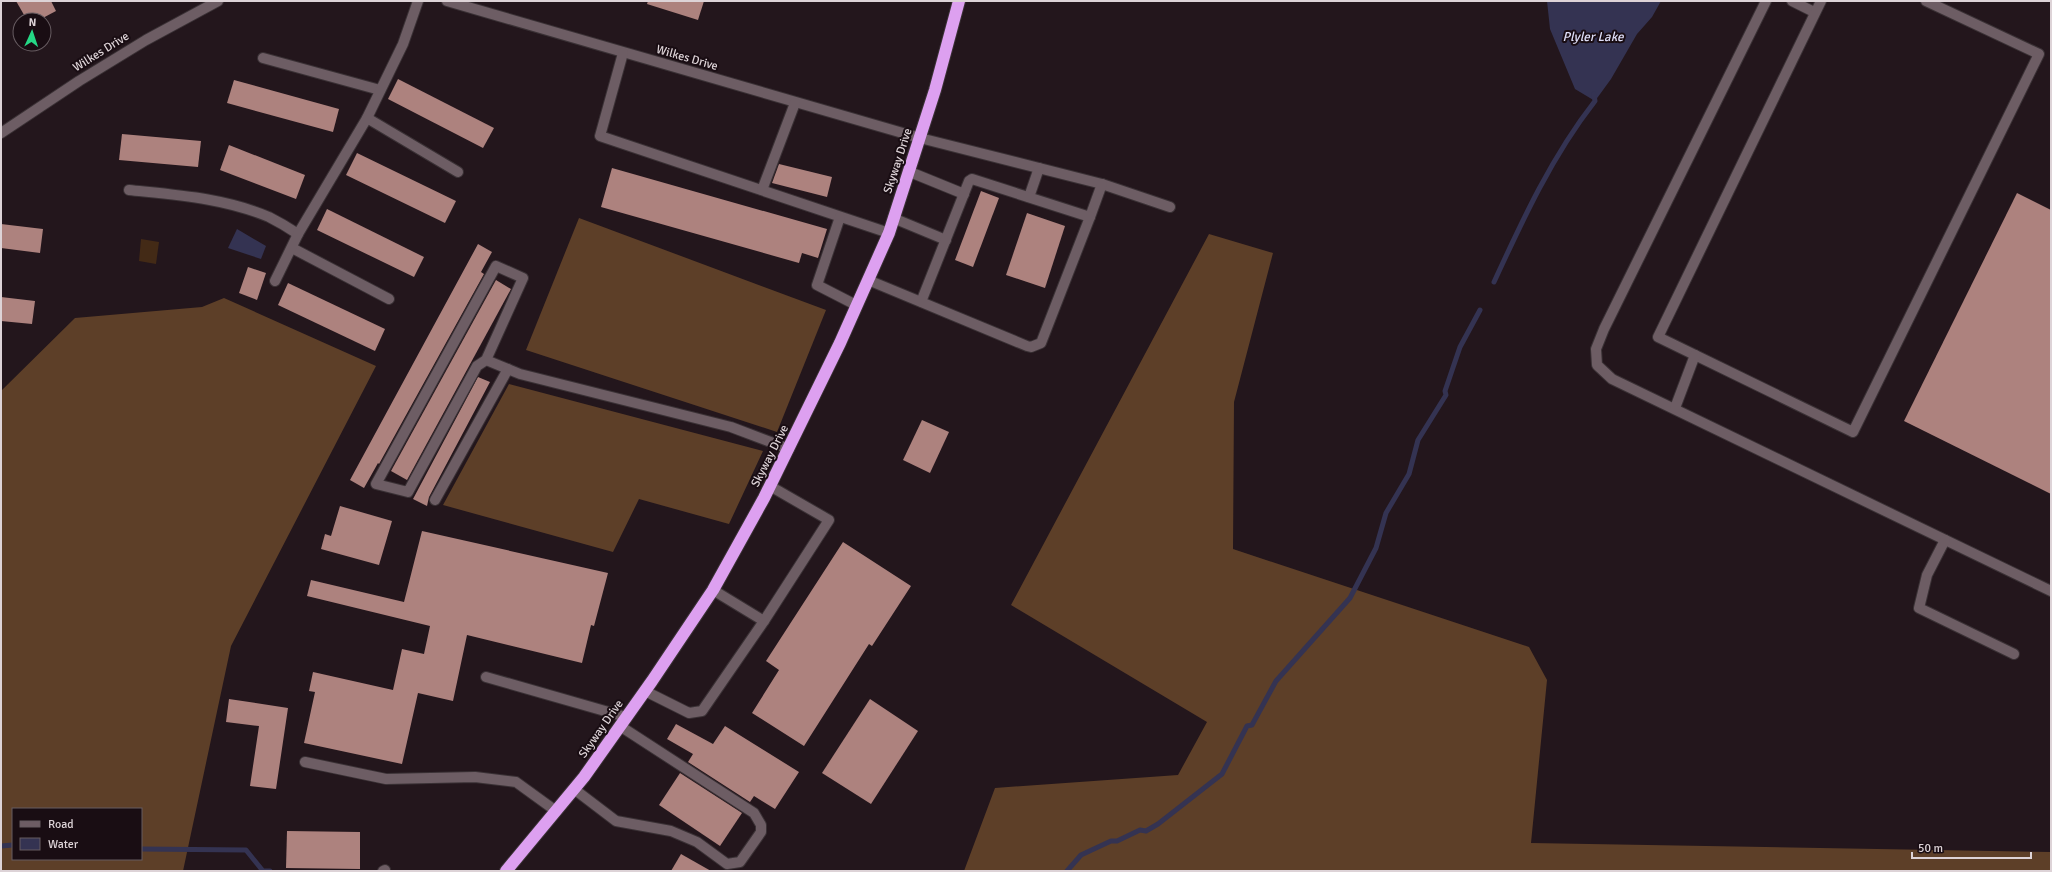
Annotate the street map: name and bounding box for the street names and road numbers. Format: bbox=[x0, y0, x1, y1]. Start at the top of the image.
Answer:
street label: Wilkes Drive bbox=[70, 29, 132, 75]
street label: Wilkes Drive bbox=[654, 42, 720, 74]
street label: Skyway Drive bbox=[880, 126, 916, 196]
street label: Skyway Drive bbox=[748, 422, 792, 490]
street label: Skyway Drive bbox=[575, 697, 627, 761]

